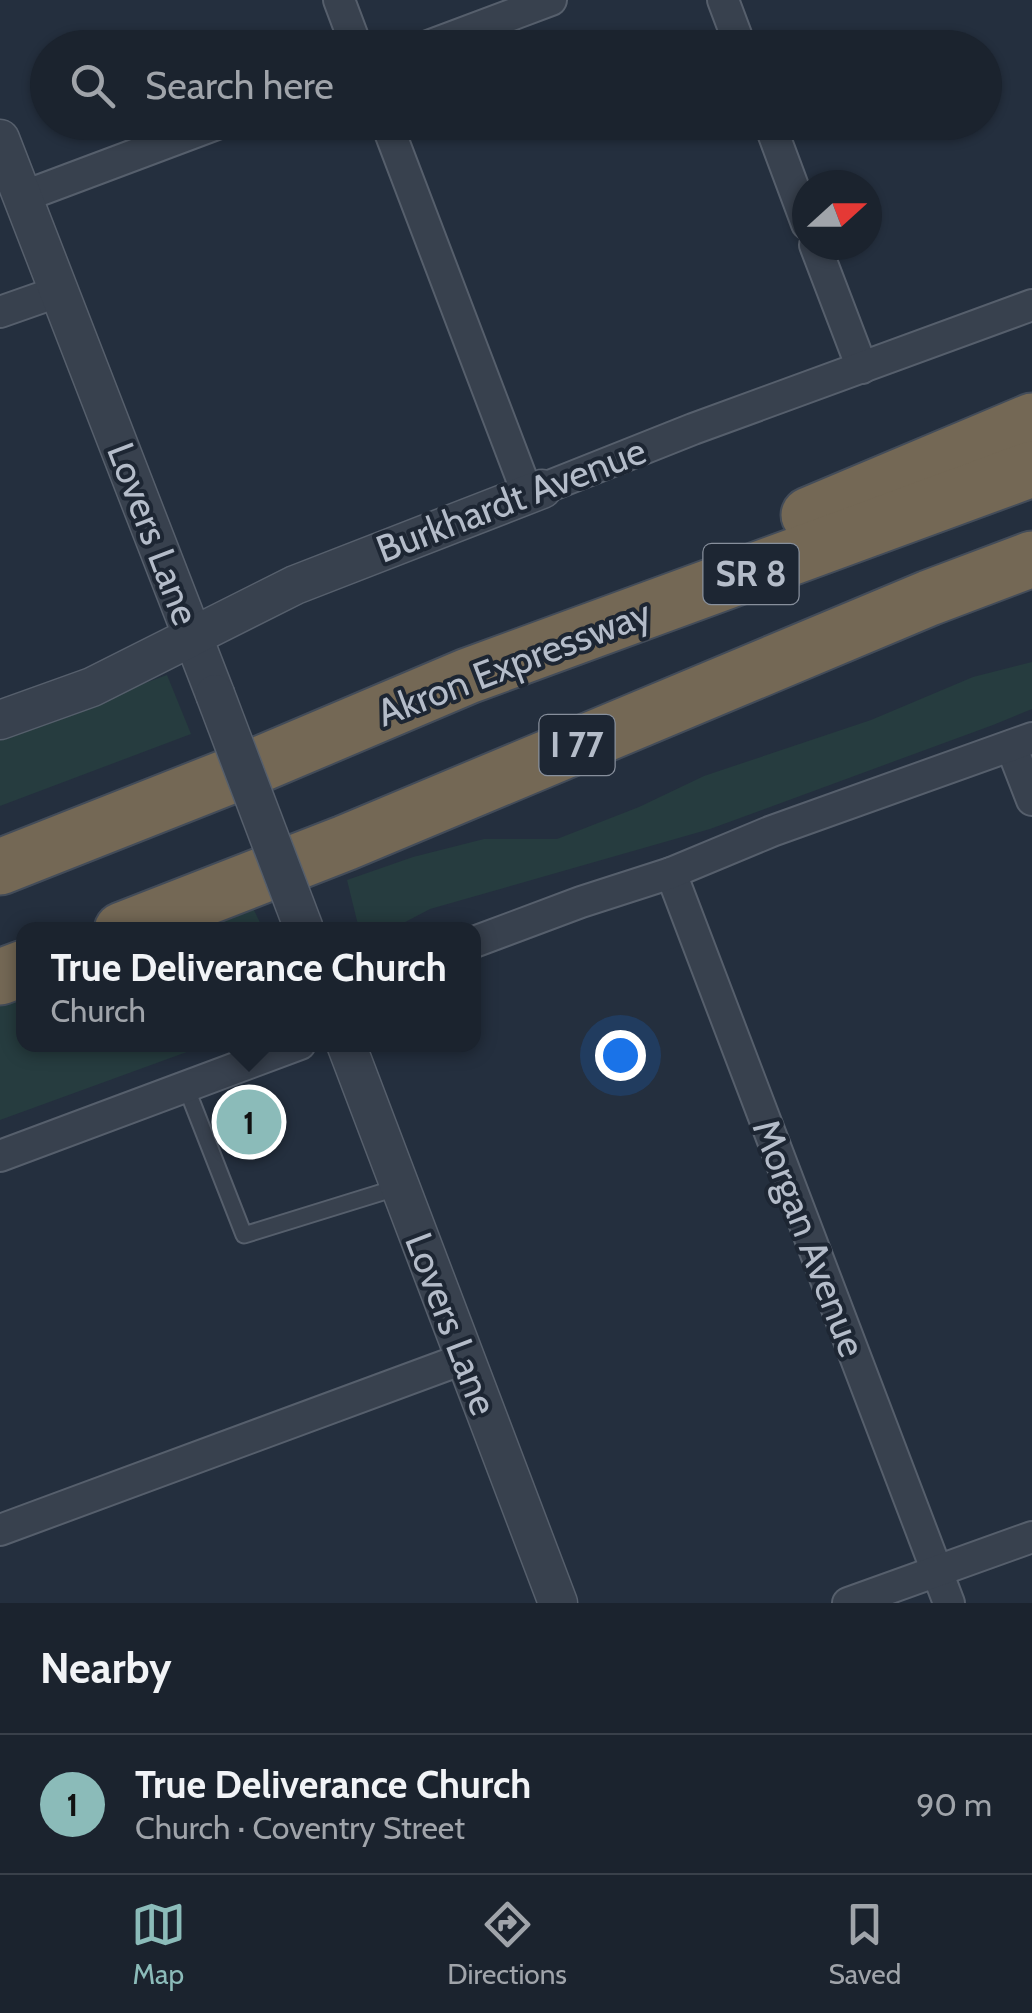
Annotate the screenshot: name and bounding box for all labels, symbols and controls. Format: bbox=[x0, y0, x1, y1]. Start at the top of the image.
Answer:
search box bbox=[30, 30, 1002, 140]
icon: search bbox=[65, 58, 120, 113]
text: Search here bbox=[145, 62, 334, 109]
north arrow bbox=[792, 170, 882, 260]
street label: Burkhardt Avenue bbox=[369, 427, 652, 572]
street label: Lovers Lane bbox=[97, 436, 210, 632]
road number: SR 8 bbox=[704, 544, 798, 604]
street label: Akron Expressway bbox=[370, 589, 657, 736]
road number: I 77 bbox=[540, 715, 614, 775]
popup bbox=[16, 922, 481, 1052]
text: True Deliverance Church bbox=[50, 944, 447, 991]
text: Church bbox=[50, 991, 146, 1030]
your location bbox=[595, 1030, 646, 1081]
pin: 1 bbox=[216, 1084, 282, 1160]
street label: Morgan Avenue bbox=[743, 1112, 876, 1363]
street label: Lovers Lane bbox=[395, 1226, 508, 1422]
text: Nearby bbox=[40, 1642, 172, 1694]
text: True Deliverance Church bbox=[135, 1761, 531, 1808]
text: 1 bbox=[67, 1785, 78, 1824]
text: 90 m bbox=[916, 1785, 992, 1824]
text: Church · Coventry Street bbox=[135, 1808, 465, 1847]
tab: Map bbox=[131, 1897, 186, 1991]
tab: Directions bbox=[447, 1897, 567, 1991]
tab: Saved bbox=[829, 1897, 901, 1991]

